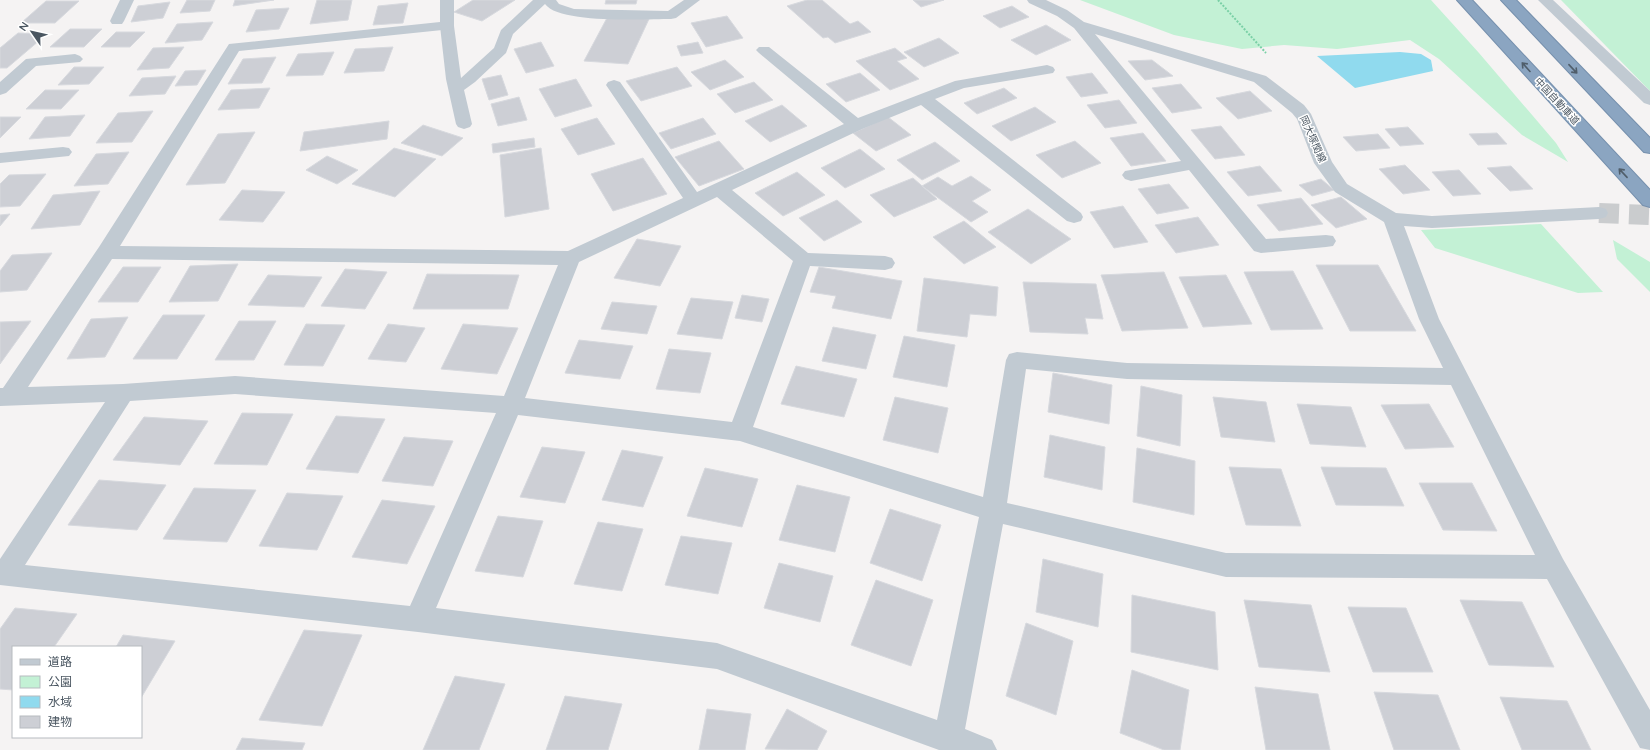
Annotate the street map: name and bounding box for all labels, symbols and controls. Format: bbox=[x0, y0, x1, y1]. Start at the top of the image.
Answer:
north arrow bbox=[12, 12, 52, 52]
text: N bbox=[16, 19, 32, 34]
one-way arrow bbox=[1521, 62, 1530, 72]
one-way arrow bbox=[1568, 64, 1578, 74]
street label: 中国自動車道 bbox=[1532, 75, 1582, 127]
street label: 岡大塚閏線 bbox=[1297, 114, 1329, 164]
one-way arrow bbox=[1618, 168, 1628, 178]
legend bbox=[12, 646, 142, 738]
text: 道路 bbox=[48, 654, 72, 669]
text: 公園 bbox=[48, 674, 72, 689]
text: 水域 bbox=[48, 694, 72, 709]
text: 建物 bbox=[48, 714, 72, 729]

